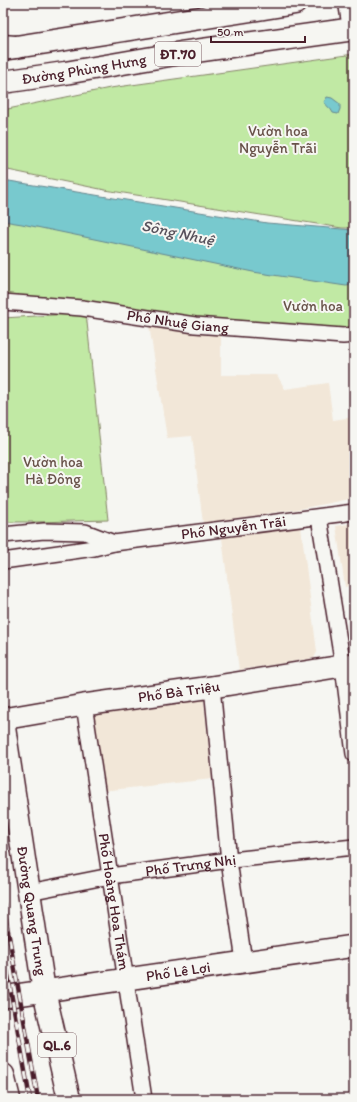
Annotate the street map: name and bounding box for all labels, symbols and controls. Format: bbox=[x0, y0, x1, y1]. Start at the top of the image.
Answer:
scale bar bbox=[211, 18, 305, 44]
text: 50 m bbox=[217, 25, 243, 39]
road number: ĐT.70 bbox=[155, 42, 201, 66]
street label: Đường Phùng Hưng bbox=[21, 50, 148, 88]
park label: Vườn hoa Nguyễn Trãi bbox=[239, 122, 317, 157]
water label: Sông Nhuệ bbox=[140, 216, 217, 250]
park label: Vườn hoa bbox=[283, 297, 344, 315]
street label: Phố Nhuệ Giang bbox=[126, 306, 230, 337]
park label: Vườn hoa Hà Đông bbox=[23, 453, 84, 488]
street label: Phố Nguyễn Trãi bbox=[180, 512, 287, 543]
street label: Phố Bà Triệu bbox=[137, 677, 221, 706]
street label: Phố Hoàng Hoa Thám bbox=[95, 832, 133, 972]
street label: Đường Quang Trung bbox=[13, 845, 51, 977]
street label: Phố Trưng Nhị bbox=[144, 851, 237, 880]
street label: Phố Lê Lợi bbox=[145, 958, 212, 985]
road number: QL.6 bbox=[38, 1033, 76, 1057]

